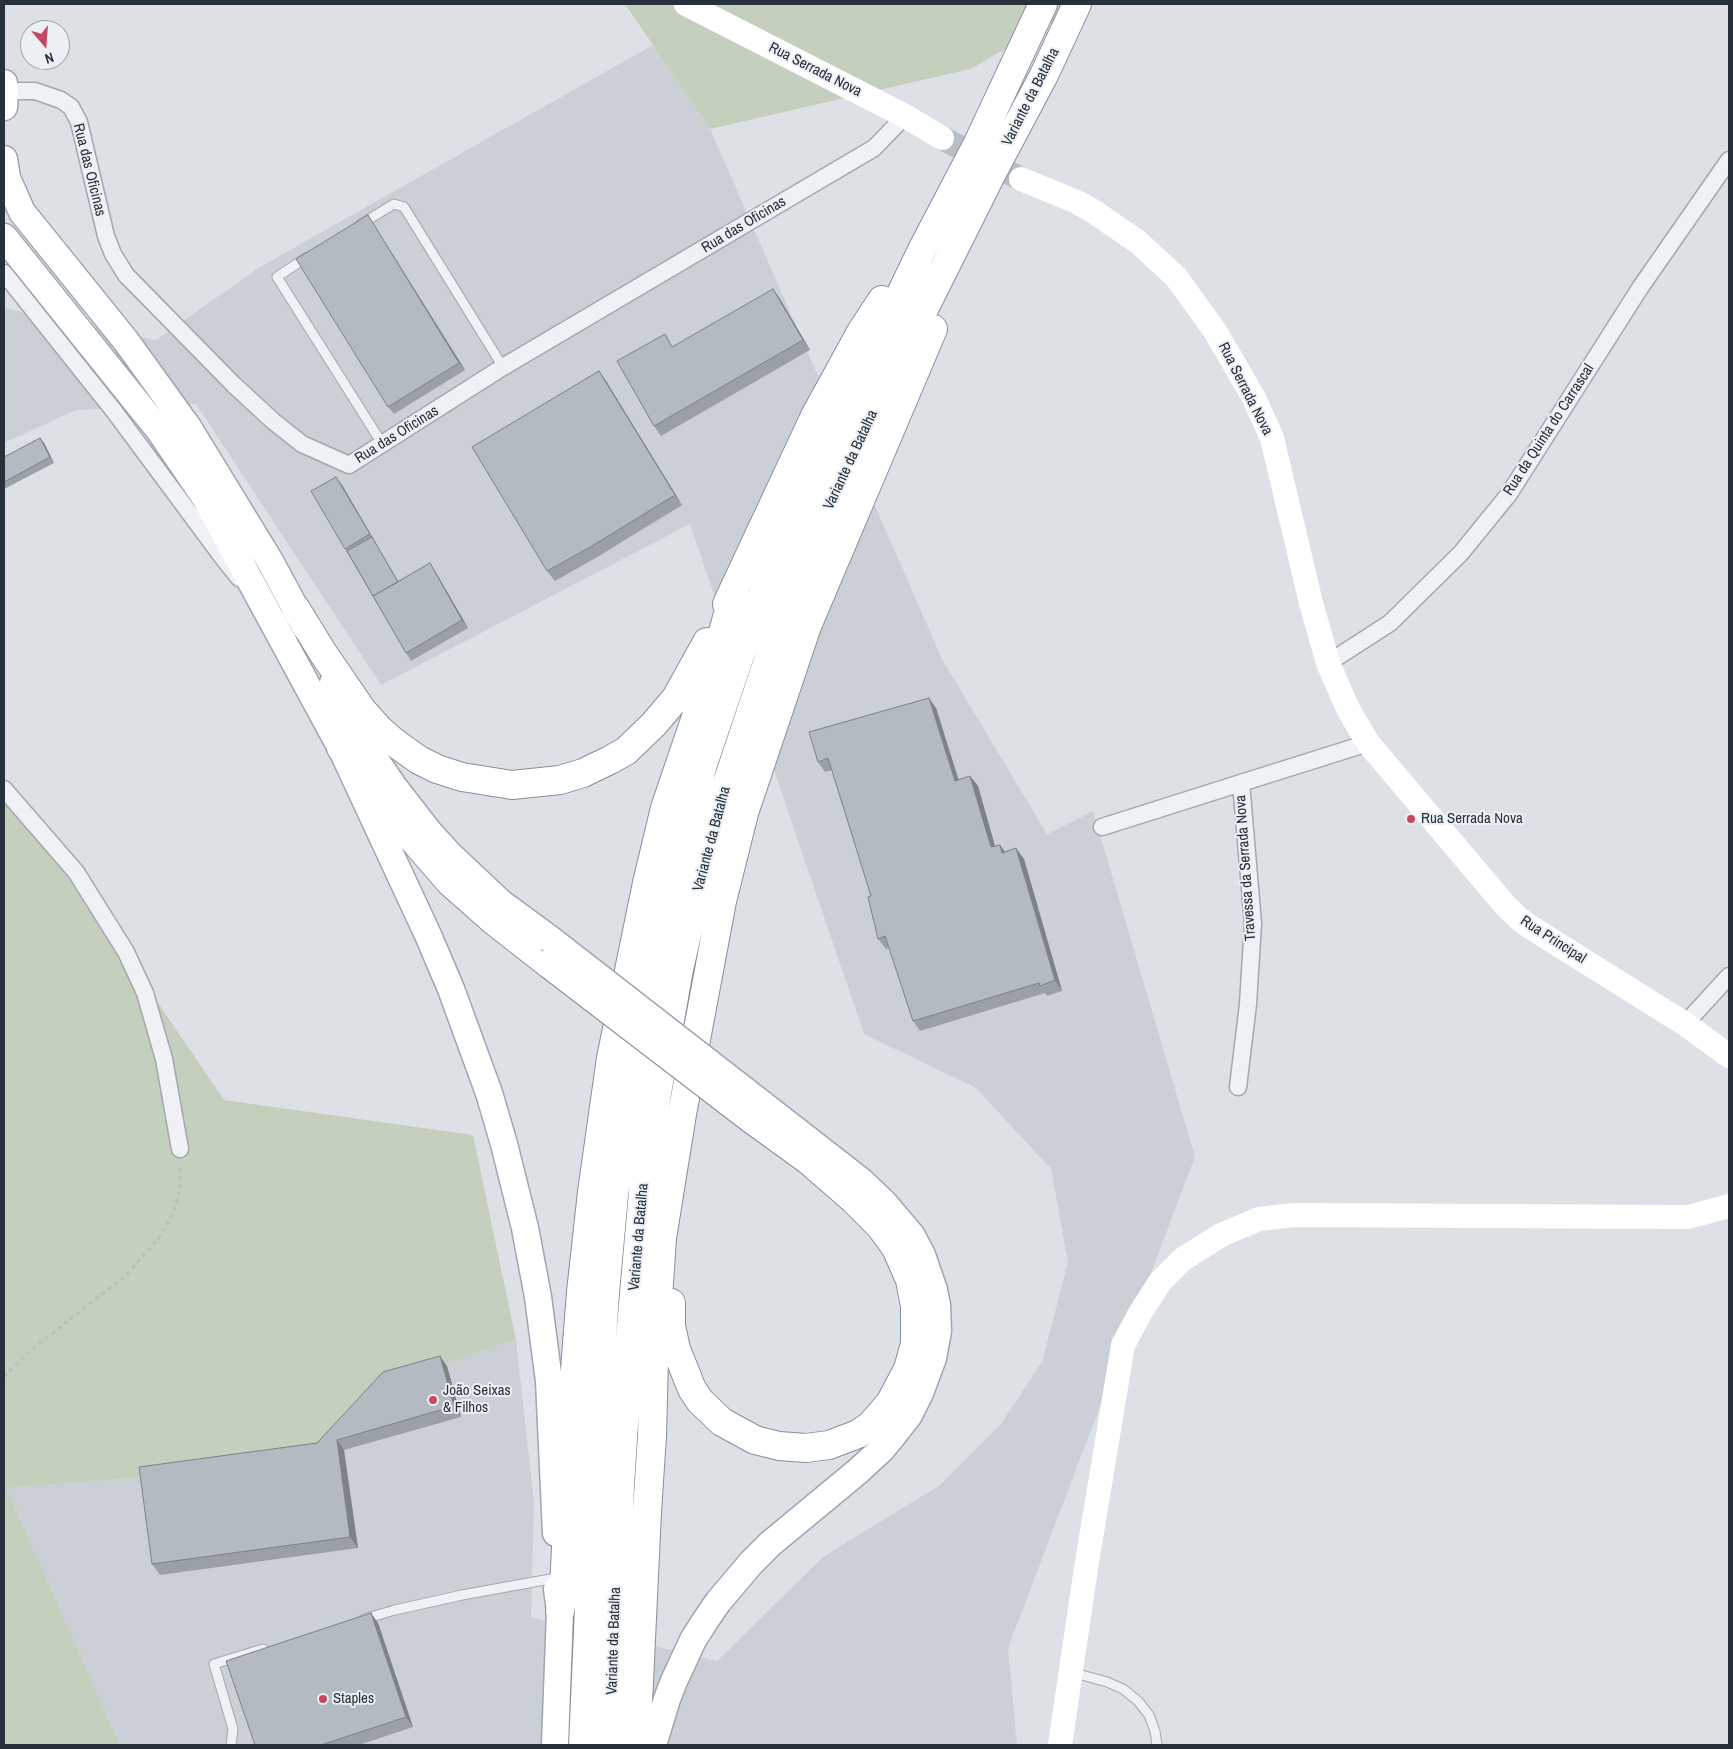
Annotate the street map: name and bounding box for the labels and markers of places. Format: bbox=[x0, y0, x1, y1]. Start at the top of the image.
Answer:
place label: Rua Serrada Nova bbox=[1421, 810, 1523, 828]
marker: Rua Serrada Nova bbox=[1405, 813, 1417, 825]
place label: João Seixas & Filhos bbox=[443, 1382, 511, 1417]
marker: João Seixas & Filhos bbox=[427, 1394, 439, 1406]
place label: Staples bbox=[333, 1690, 374, 1708]
marker: Staples bbox=[317, 1693, 329, 1705]

